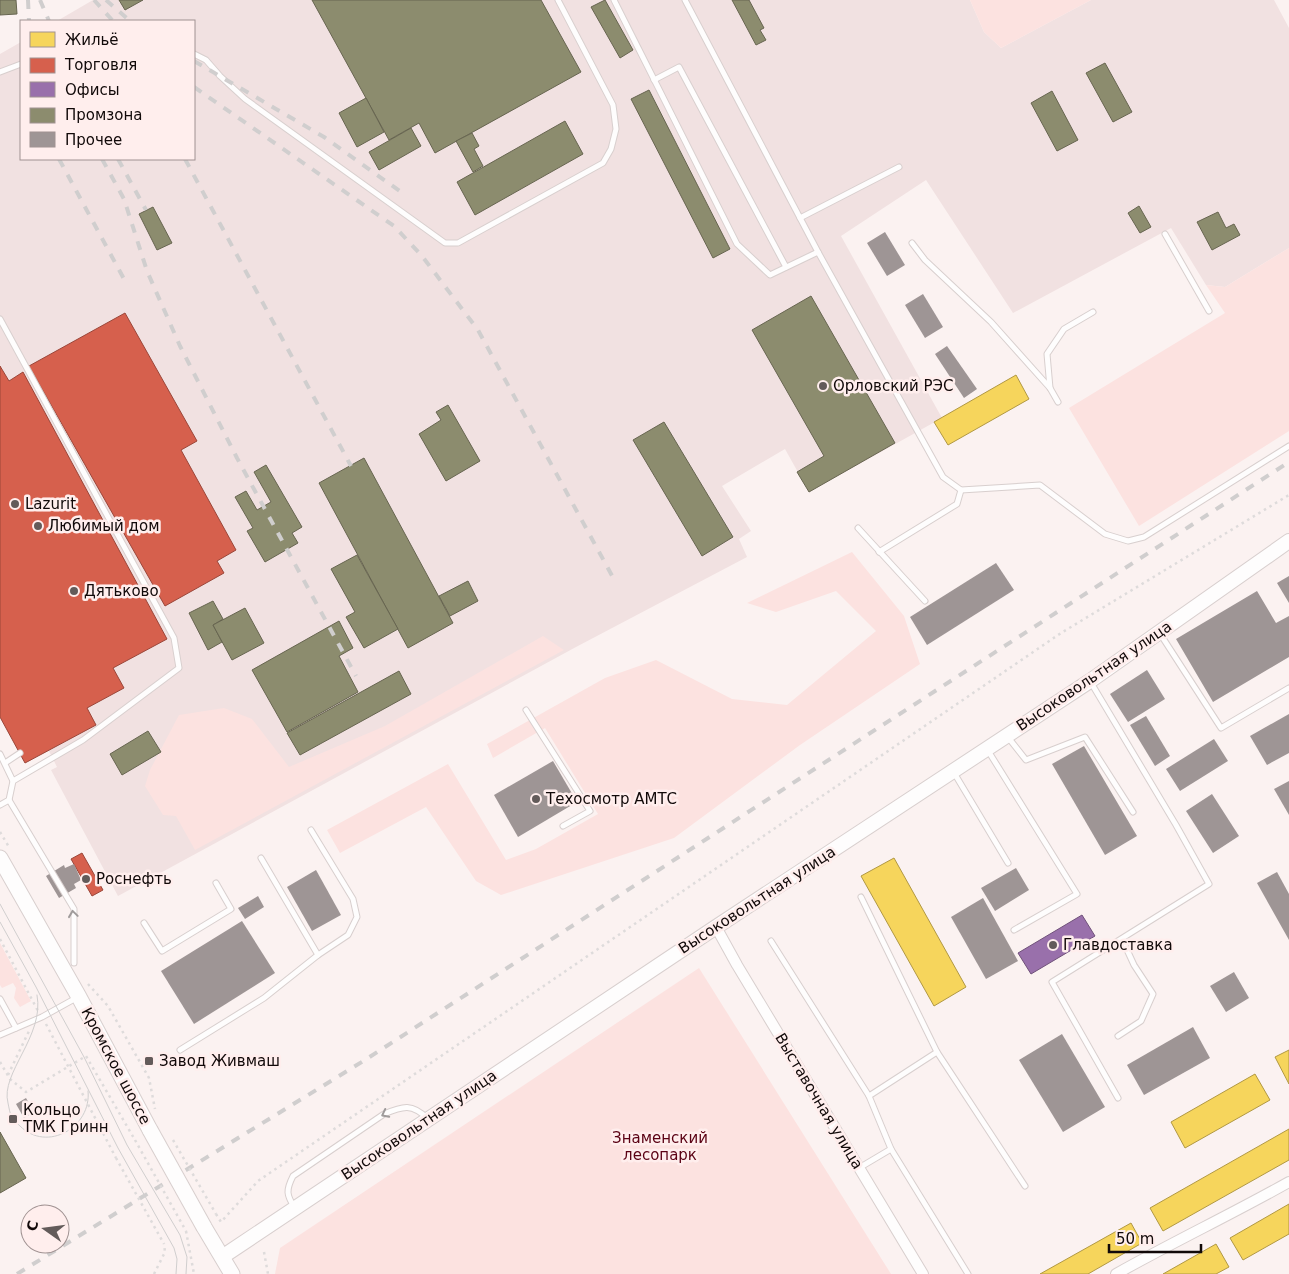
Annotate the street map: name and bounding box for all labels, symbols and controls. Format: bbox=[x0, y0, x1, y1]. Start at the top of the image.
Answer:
legend bbox=[20, 20, 195, 160]
text: Жильё bbox=[65, 31, 119, 49]
text: Торговля bbox=[64, 56, 137, 74]
text: Офисы bbox=[65, 81, 119, 99]
text: Промзона bbox=[65, 106, 142, 124]
text: Прочее bbox=[65, 131, 122, 149]
place label: Орловский РЭС bbox=[833, 377, 954, 395]
marker: Орловский РЭС bbox=[817, 380, 829, 392]
place label: Lazurit bbox=[25, 495, 76, 513]
marker: Lazurit bbox=[9, 498, 21, 510]
place label: Любимый дом bbox=[48, 517, 159, 535]
marker: Любимый дом bbox=[32, 520, 44, 532]
place label: Дятьково bbox=[84, 582, 159, 600]
marker: Дятьково bbox=[68, 585, 80, 597]
street label: Высоковольтная улица bbox=[1013, 617, 1175, 735]
place label: Техосмотр АМТС bbox=[545, 790, 677, 808]
marker: Техосмотр АМТС bbox=[530, 793, 542, 805]
street label: Высоковольтная улица bbox=[675, 843, 839, 957]
place label: Роснефть bbox=[96, 870, 172, 888]
marker: Роснефть bbox=[80, 873, 92, 885]
one-way arrow bbox=[68, 910, 79, 918]
place label: Главдоставка bbox=[1063, 936, 1173, 954]
marker: Главдоставка bbox=[1047, 939, 1059, 951]
street label: Кромское шоссе bbox=[78, 1004, 154, 1128]
street label: Выставочная улица bbox=[771, 1030, 867, 1172]
place label: Завод Живмаш bbox=[159, 1052, 280, 1070]
marker: Завод Живмаш bbox=[143, 1055, 155, 1067]
street label: Высоковольтная улица bbox=[338, 1066, 500, 1184]
place label: Кольцо ТМК Гринн bbox=[22, 1101, 109, 1136]
one-way arrow bbox=[381, 1108, 390, 1118]
marker: Кольцо ТМК Гринн bbox=[7, 1113, 19, 1125]
park label: Знаменский лесопарк bbox=[612, 1129, 708, 1164]
north arrow bbox=[20, 1204, 70, 1254]
text: С bbox=[23, 1219, 41, 1233]
scale bar bbox=[1109, 1222, 1202, 1254]
text: 50 m bbox=[1116, 1230, 1154, 1248]

